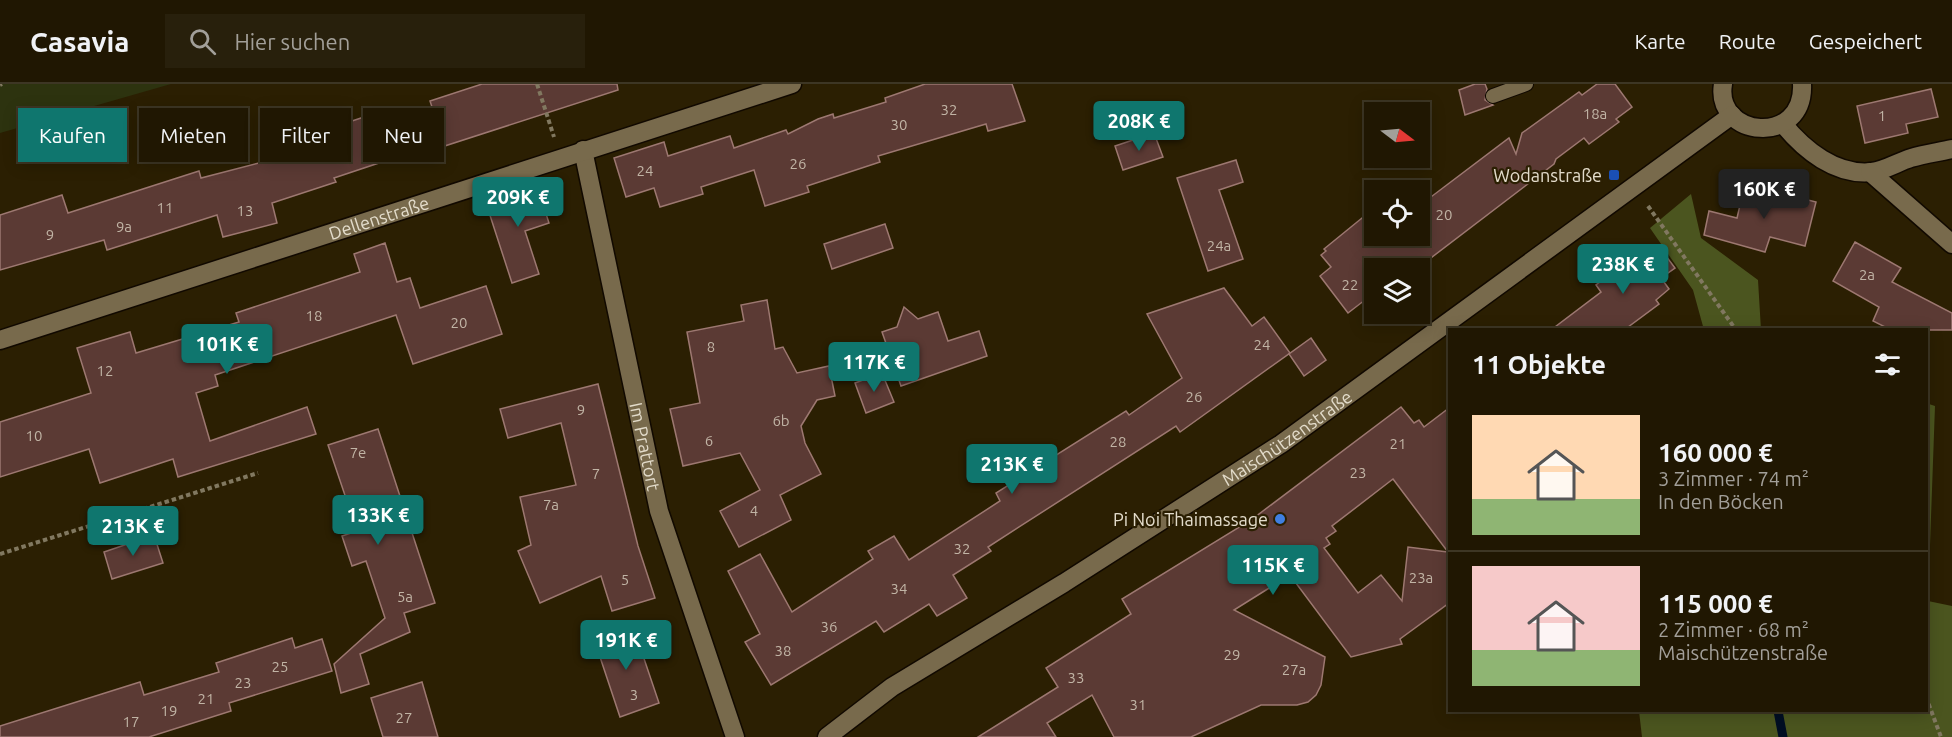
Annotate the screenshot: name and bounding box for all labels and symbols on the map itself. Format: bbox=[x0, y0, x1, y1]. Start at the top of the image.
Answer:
house number: 32 bbox=[941, 101, 957, 118]
pin: 208K € bbox=[1090, 101, 1188, 152]
north arrow bbox=[1364, 102, 1430, 168]
house number: 18a bbox=[1583, 105, 1607, 122]
house number: 1 bbox=[1878, 107, 1886, 124]
house number: 30 bbox=[891, 116, 907, 133]
house number: 26 bbox=[790, 155, 806, 172]
house number: 24 bbox=[637, 162, 653, 179]
place label: Wodanstraße bbox=[1493, 165, 1602, 185]
marker: Wodanstraße bbox=[1607, 168, 1621, 182]
pin: 160K € bbox=[1715, 169, 1813, 220]
pin: 209K € bbox=[469, 177, 567, 228]
street label: Dellenstraße bbox=[326, 192, 431, 243]
house number: 11 bbox=[157, 199, 173, 216]
house number: 13 bbox=[237, 202, 253, 219]
house number: 20 bbox=[1436, 206, 1452, 223]
house number: 9a bbox=[116, 218, 132, 235]
house number: 9 bbox=[46, 226, 54, 243]
house number: 24a bbox=[1207, 237, 1231, 254]
pin: 238K € bbox=[1574, 244, 1672, 295]
house number: 2a bbox=[1859, 266, 1875, 283]
house number: 22 bbox=[1342, 276, 1358, 293]
house number: 18 bbox=[306, 307, 322, 324]
house number: 20 bbox=[451, 314, 467, 331]
pin: 101K € bbox=[178, 324, 276, 375]
house number: 24 bbox=[1254, 336, 1270, 353]
house number: 8 bbox=[707, 338, 715, 355]
pin: 117K € bbox=[825, 342, 923, 393]
house number: 12 bbox=[97, 362, 113, 379]
street label: Maischützenstraße bbox=[1218, 386, 1355, 489]
house number: 26 bbox=[1186, 388, 1202, 405]
house number: 9 bbox=[577, 401, 585, 418]
street label: Im Prattort bbox=[626, 401, 664, 492]
house number: 6b bbox=[772, 412, 790, 429]
house number: 10 bbox=[26, 427, 42, 444]
house number: 6 bbox=[705, 432, 713, 449]
house number: 28 bbox=[1110, 433, 1126, 450]
house number: 21 bbox=[1390, 435, 1406, 452]
house number: 7e bbox=[350, 444, 366, 461]
pin: 213K € bbox=[963, 444, 1061, 495]
house number: 23 bbox=[1350, 464, 1366, 481]
house number: 7 bbox=[592, 465, 600, 482]
pin: 133K € bbox=[329, 495, 427, 546]
house number: 7a bbox=[543, 496, 559, 513]
house number: 4 bbox=[750, 502, 758, 519]
pin: 213K € bbox=[84, 506, 182, 557]
place label: Pi Noi Thaimassage bbox=[1113, 509, 1268, 529]
marker: Pi Noi Thaimassage bbox=[1273, 512, 1287, 526]
house number: 32 bbox=[954, 540, 970, 557]
pin: 115K € bbox=[1224, 545, 1322, 596]
house number: 23a bbox=[1409, 569, 1433, 586]
house number: 5 bbox=[621, 571, 629, 588]
house number: 34 bbox=[891, 580, 907, 597]
house number: 5a bbox=[397, 588, 413, 605]
house number: 36 bbox=[821, 618, 837, 635]
pin: 191K € bbox=[577, 620, 675, 671]
house number: 38 bbox=[775, 642, 791, 659]
house number: 29 bbox=[1224, 646, 1240, 663]
house number: 25 bbox=[272, 658, 288, 675]
house number: 27a bbox=[1282, 661, 1306, 678]
house number: 33 bbox=[1068, 669, 1084, 686]
house number: 23 bbox=[235, 674, 251, 691]
house number: 3 bbox=[630, 686, 638, 703]
house number: 21 bbox=[198, 690, 214, 707]
house number: 31 bbox=[1130, 696, 1146, 713]
house number: 19 bbox=[161, 702, 177, 719]
house number: 27 bbox=[396, 709, 412, 726]
house number: 17 bbox=[123, 713, 139, 730]

